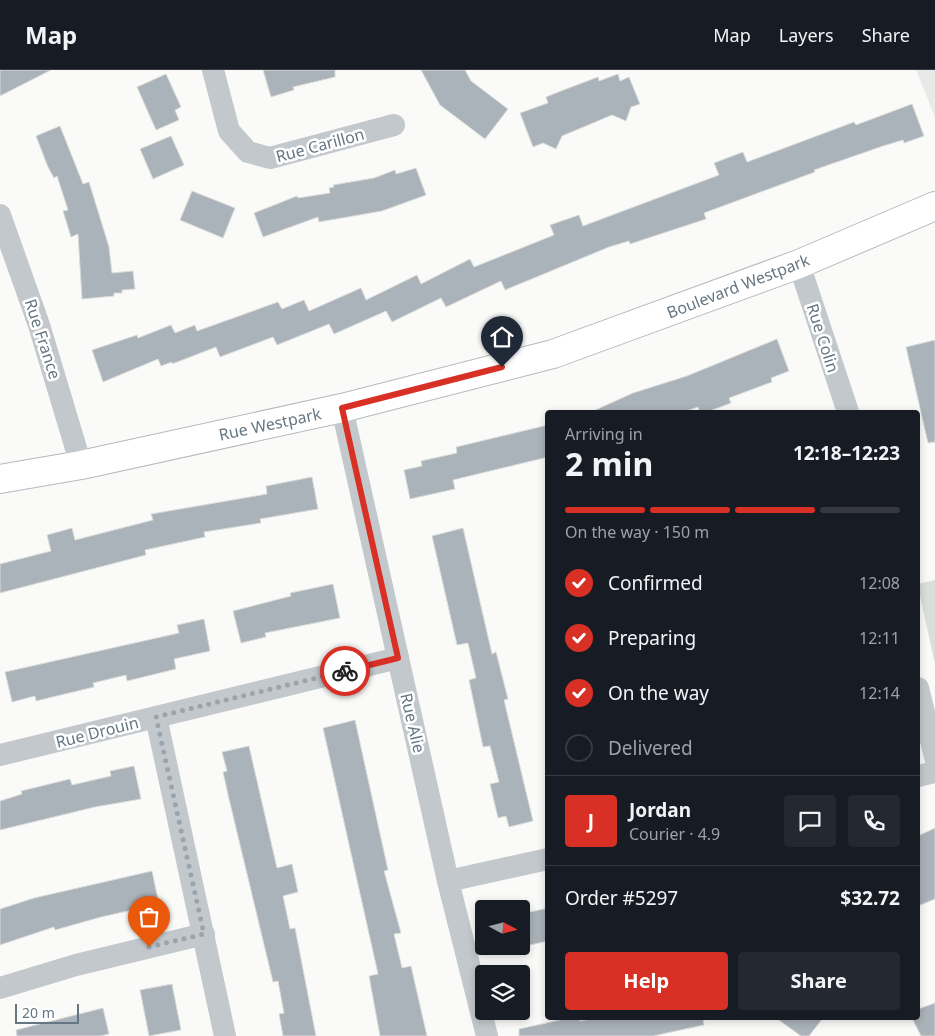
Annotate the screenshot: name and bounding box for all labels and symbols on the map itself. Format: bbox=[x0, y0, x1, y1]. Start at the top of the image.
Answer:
street label: Rue Carillon bbox=[273, 123, 367, 167]
street label: Boulevard Westpark bbox=[663, 248, 813, 323]
street label: Rue France bbox=[20, 296, 66, 382]
street label: Rue Colin bbox=[802, 301, 844, 375]
pin bbox=[481, 316, 523, 367]
street label: Rue Westpark bbox=[217, 402, 324, 446]
courier bbox=[320, 646, 370, 696]
street label: Rue Alie bbox=[395, 691, 431, 755]
street label: Rue Drouin bbox=[53, 711, 141, 753]
pin bbox=[128, 896, 170, 947]
north arrow bbox=[475, 900, 530, 955]
scale bar bbox=[15, 1001, 79, 1024]

